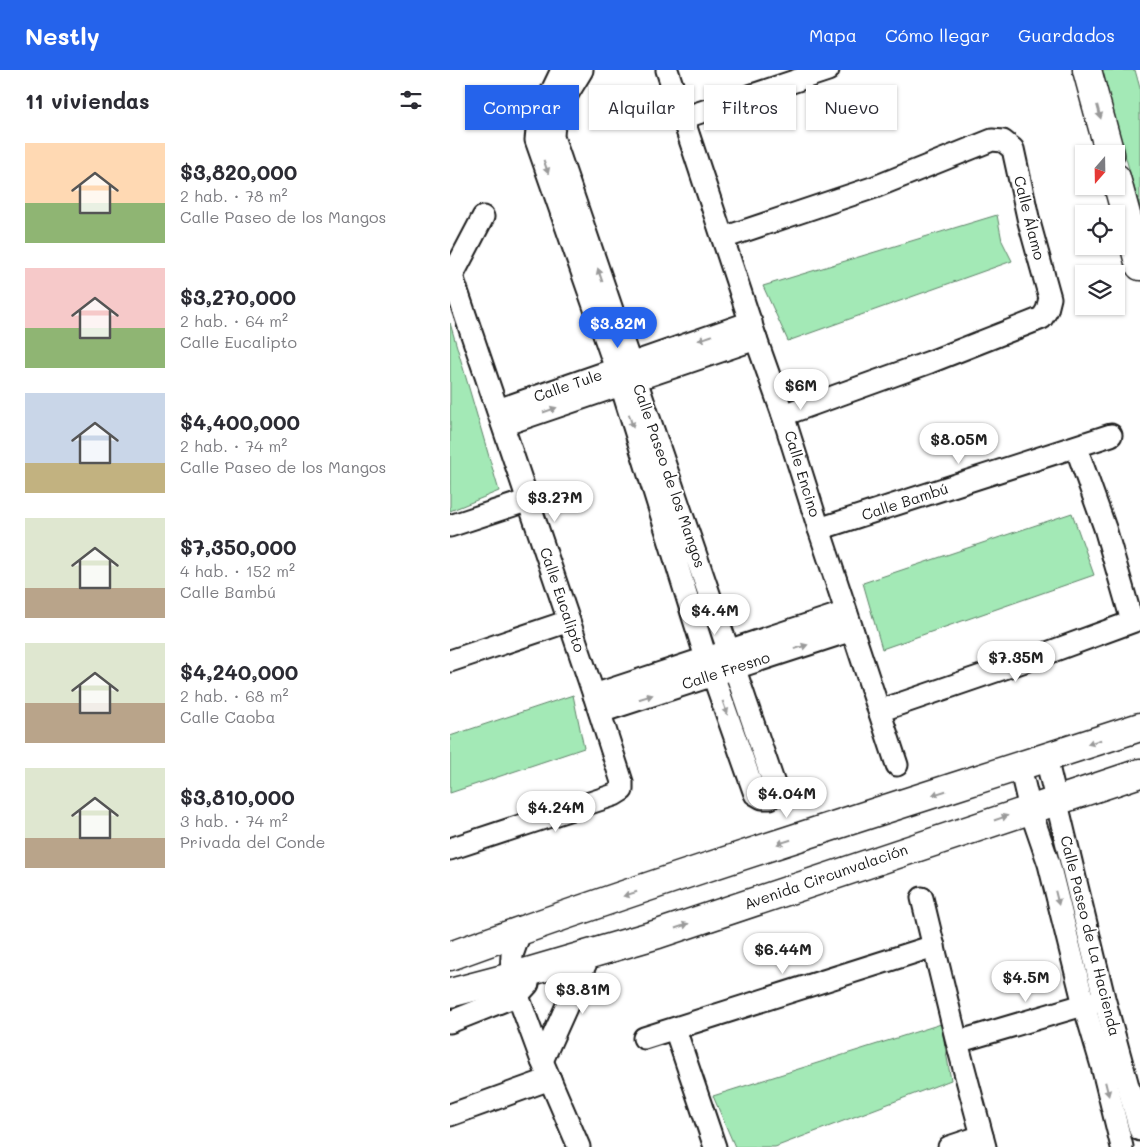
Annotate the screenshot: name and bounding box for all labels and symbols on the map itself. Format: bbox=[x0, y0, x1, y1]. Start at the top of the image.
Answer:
one-way arrow bbox=[1095, 104, 1103, 119]
north arrow bbox=[1075, 145, 1125, 195]
one-way arrow bbox=[543, 160, 550, 175]
street label: Calle Álamo bbox=[1010, 174, 1050, 262]
one-way arrow bbox=[596, 267, 604, 282]
pin: $3.82M bbox=[577, 306, 659, 349]
one-way arrow bbox=[697, 335, 712, 343]
street label: Calle Tule bbox=[531, 364, 605, 406]
pin: $6M bbox=[777, 368, 825, 411]
street label: Calle Paseo de los Mangos bbox=[629, 381, 711, 570]
one-way arrow bbox=[542, 405, 557, 413]
one-way arrow bbox=[628, 413, 636, 428]
pin: $8.05M bbox=[918, 422, 1000, 465]
street label: Calle Encino bbox=[780, 428, 826, 519]
street label: Calle Bambú bbox=[859, 478, 951, 524]
pin: $3.27M bbox=[514, 480, 596, 523]
street label: Calle Eucalipto bbox=[536, 545, 590, 655]
pin: $4.4M bbox=[680, 594, 750, 636]
pin: $7.35M bbox=[975, 640, 1057, 683]
one-way arrow bbox=[793, 642, 808, 650]
street label: Calle Fresno bbox=[679, 646, 772, 694]
one-way arrow bbox=[639, 693, 654, 700]
one-way arrow bbox=[721, 701, 729, 716]
one-way arrow bbox=[1086, 739, 1101, 747]
pin: $4.04M bbox=[746, 776, 828, 819]
one-way arrow bbox=[931, 789, 946, 797]
pin: $4.24M bbox=[515, 790, 597, 833]
one-way arrow bbox=[994, 814, 1009, 821]
street label: Calle Paseo de La Hacienda bbox=[1056, 833, 1126, 1038]
street label: Avenida Circunvalación bbox=[741, 839, 910, 913]
one-way arrow bbox=[777, 839, 792, 847]
one-way arrow bbox=[1053, 890, 1061, 905]
one-way arrow bbox=[623, 891, 638, 898]
one-way arrow bbox=[674, 922, 689, 929]
pin: $6.44M bbox=[742, 932, 824, 975]
pin: $4.5M bbox=[991, 960, 1061, 1003]
pin: $3.81M bbox=[542, 972, 624, 1015]
one-way arrow bbox=[1103, 1081, 1111, 1096]

